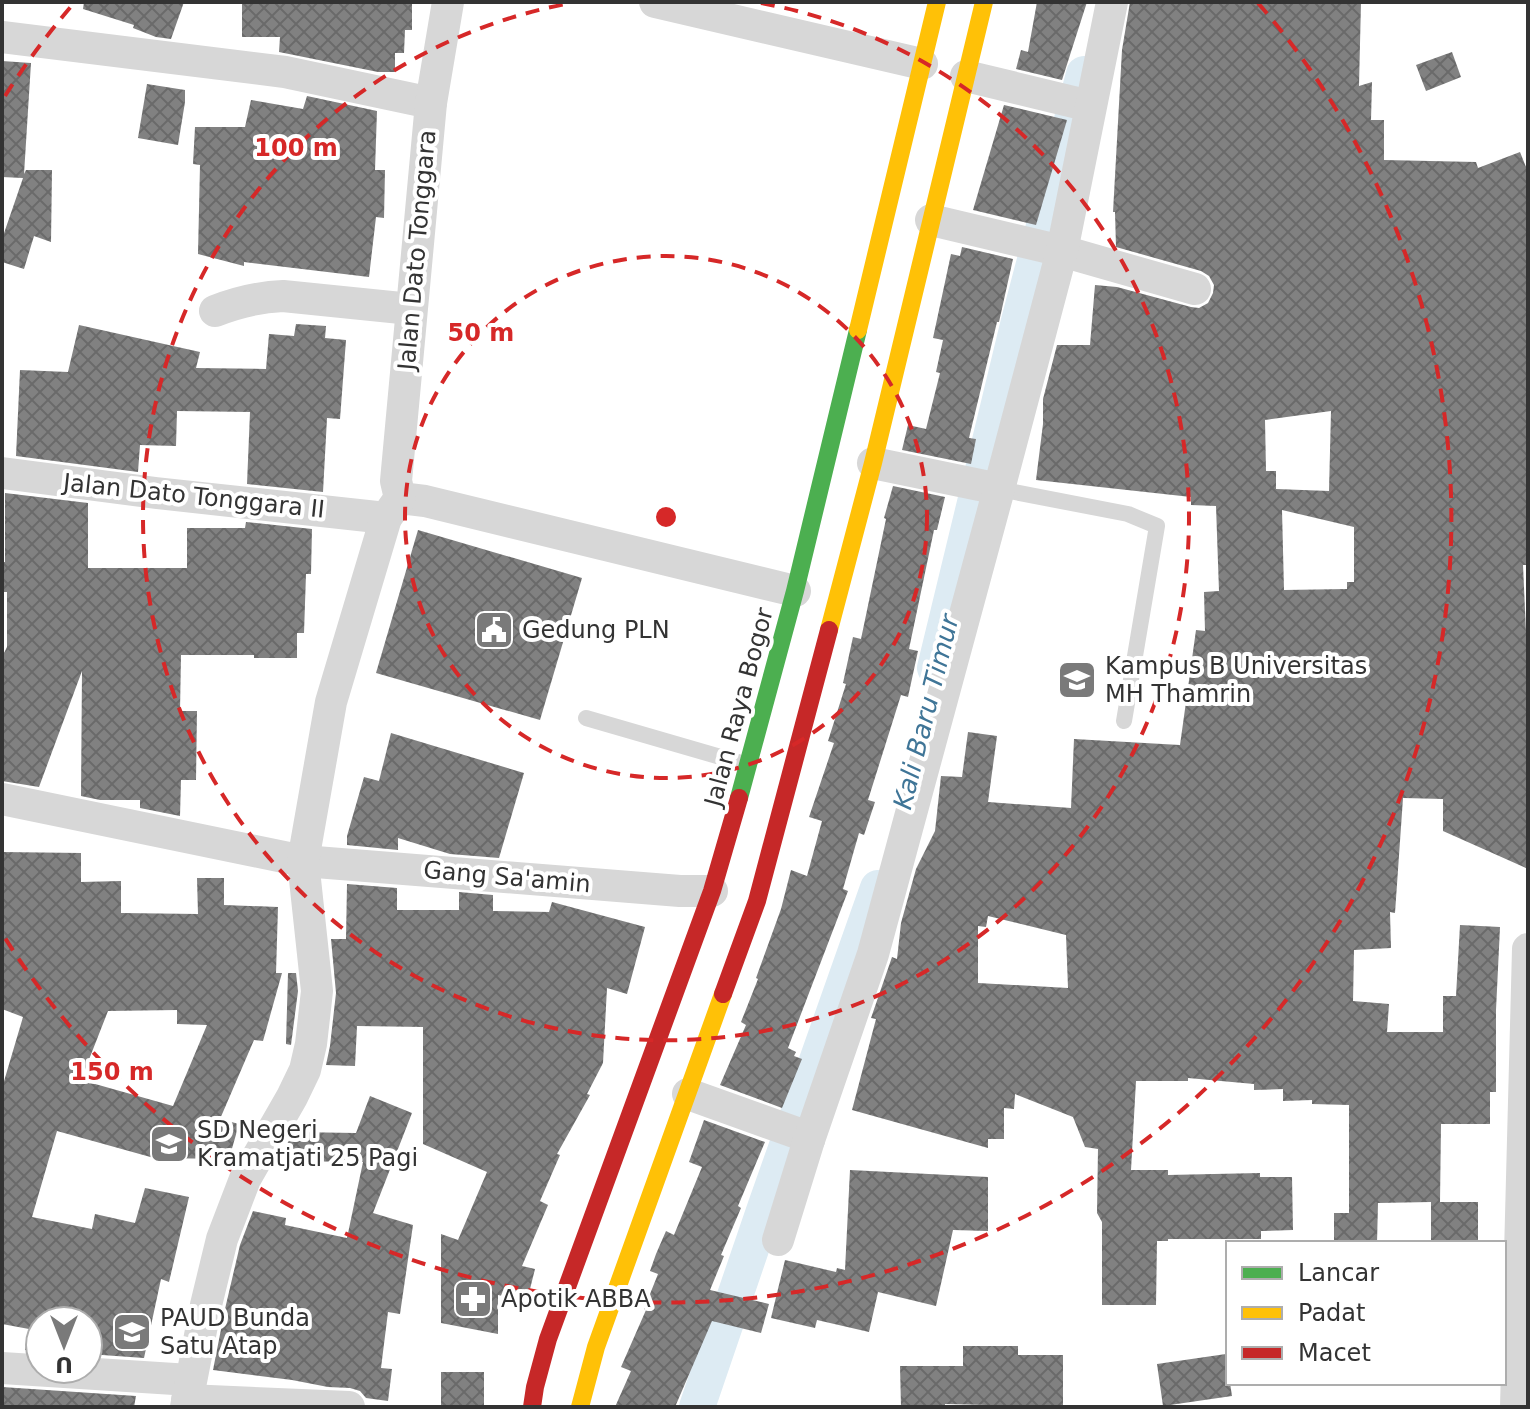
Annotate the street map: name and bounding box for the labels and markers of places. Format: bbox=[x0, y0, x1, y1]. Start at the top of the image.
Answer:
centre of rings bbox=[652, 503, 680, 531]
public building icon: Gedung PLN bbox=[473, 609, 515, 651]
place label: Gedung PLN bbox=[522, 616, 670, 644]
place label: Kampus B Universitas MH Thamrin bbox=[1105, 652, 1367, 708]
school or university icon: Kampus B Universitas MH Thamrin bbox=[1056, 659, 1098, 701]
place label: SD Negeri Kramatjati 25 Pagi bbox=[197, 1116, 418, 1172]
school or university icon: SD Negeri Kramatjati 25 Pagi bbox=[148, 1123, 190, 1165]
pharmacy icon: Apotik ABBA bbox=[452, 1278, 494, 1320]
place label: Apotik ABBA bbox=[501, 1285, 651, 1313]
place label: PAUD Bunda Satu Atap bbox=[160, 1304, 310, 1360]
school or university icon: PAUD Bunda Satu Atap bbox=[111, 1311, 153, 1353]

